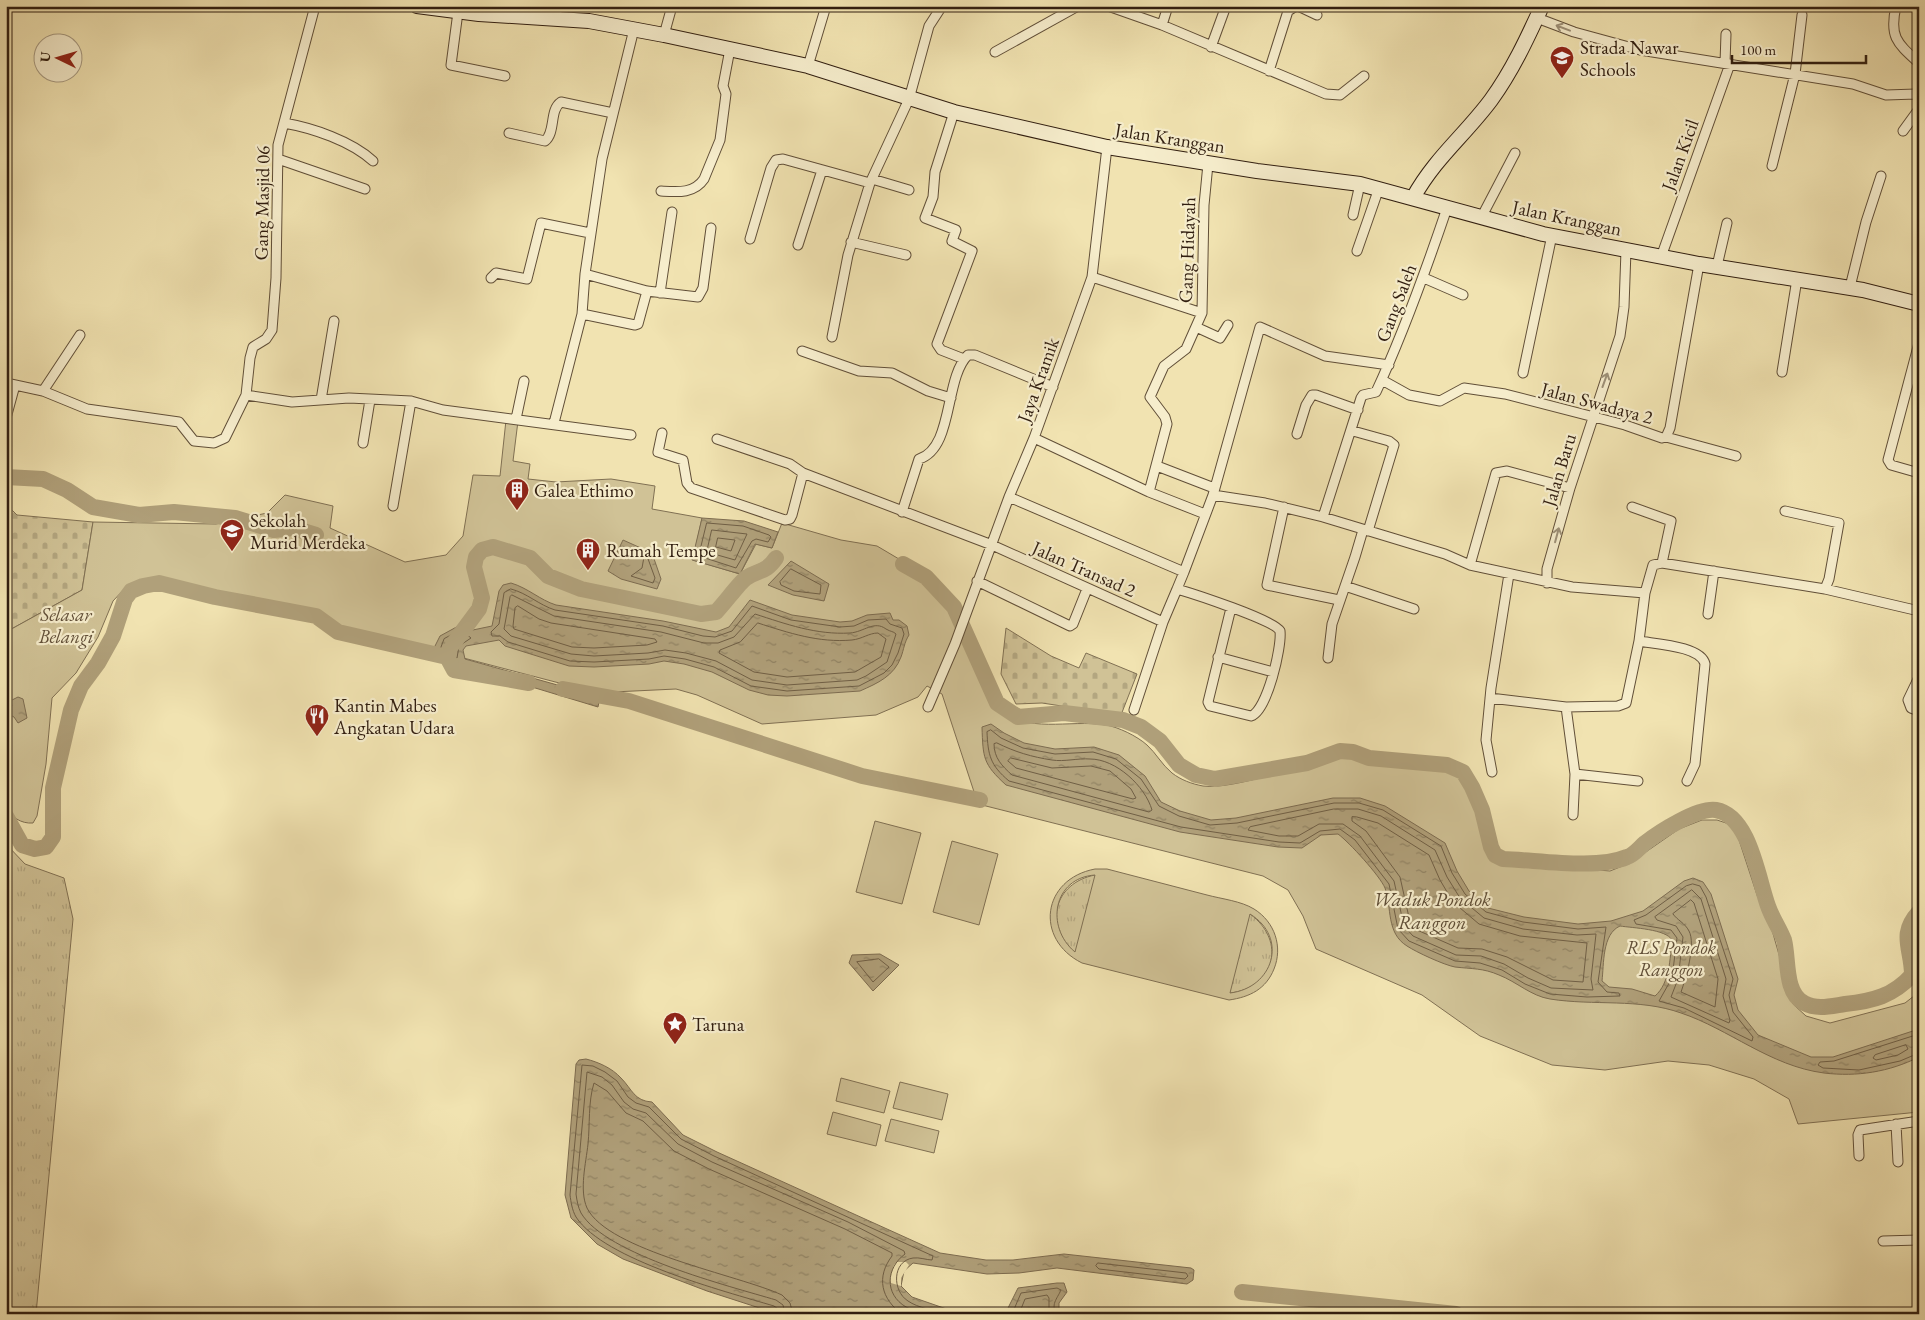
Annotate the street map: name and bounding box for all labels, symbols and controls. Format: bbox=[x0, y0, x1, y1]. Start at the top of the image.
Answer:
one-way arrow bbox=[1556, 23, 1571, 32]
north arrow bbox=[32, 32, 82, 82]
scale bar bbox=[1732, 32, 1866, 64]
place label: Strada Nawar Schools bbox=[1580, 35, 1679, 82]
text: 100 m bbox=[1740, 40, 1777, 59]
school or university icon: Strada Nawar Schools bbox=[1549, 45, 1575, 79]
text: U bbox=[36, 50, 55, 63]
street label: Jalan Kicil bbox=[1655, 115, 1705, 196]
street label: Jalan Kranggan bbox=[1111, 117, 1227, 159]
street label: Gang Masjid 06 bbox=[249, 145, 275, 261]
street label: Jalan Kranggan bbox=[1508, 194, 1624, 242]
street label: Gang Hidayah bbox=[1173, 196, 1201, 303]
street label: Gang Saleh bbox=[1370, 260, 1422, 346]
street label: Jaya Kramik bbox=[1010, 333, 1065, 428]
one-way arrow bbox=[1601, 373, 1610, 388]
street label: Jalan Swadaya 2 bbox=[1536, 376, 1656, 430]
street label: Jalan Baru bbox=[1535, 430, 1582, 511]
building icon: Galea Ethimo bbox=[504, 477, 530, 511]
place label: Galea Ethimo bbox=[534, 478, 634, 503]
place label: Sekolah Murid Merdeka bbox=[250, 508, 366, 555]
school or university icon: Sekolah Murid Merdeka bbox=[219, 518, 245, 552]
one-way arrow bbox=[1552, 528, 1562, 544]
street label: Jalan Transad 2 bbox=[1026, 534, 1140, 603]
building icon: Rumah Tempe bbox=[575, 537, 601, 571]
place label: Rumah Tempe bbox=[606, 538, 716, 563]
park label: Selasar Belangi bbox=[38, 602, 95, 649]
place label: Kantin Mabes Angkatan Udara bbox=[333, 693, 455, 740]
restaurant icon: Kantin Mabes Angkatan Udara bbox=[304, 703, 330, 737]
water label: Waduk Pondok Ranggon bbox=[1373, 886, 1491, 935]
park label: RLS Pondok Ranggon bbox=[1626, 935, 1716, 982]
place icon: Taruna bbox=[662, 1011, 688, 1045]
place label: Taruna bbox=[692, 1012, 745, 1037]

